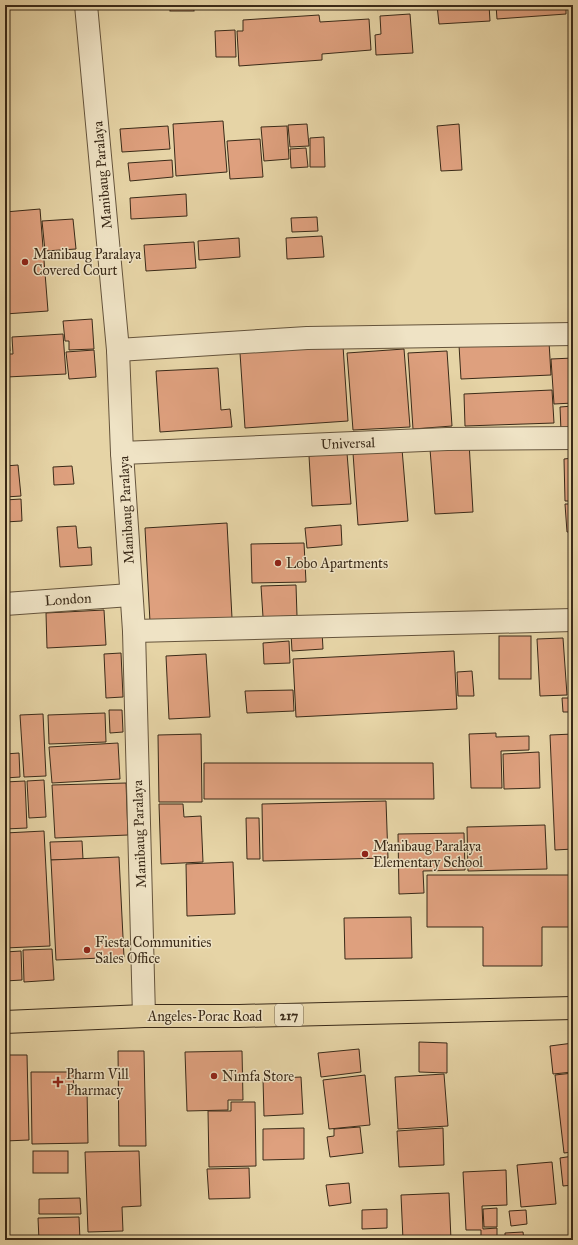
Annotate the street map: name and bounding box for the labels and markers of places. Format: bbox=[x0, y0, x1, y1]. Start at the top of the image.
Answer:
place label: Manibaug Paralaya Covered Court bbox=[33, 246, 141, 279]
marker: Manibaug Paralaya Covered Court bbox=[20, 257, 30, 267]
place label: Lobo Apartments bbox=[286, 555, 388, 572]
marker: Lobo Apartments bbox=[273, 558, 283, 568]
place label: Manibaug Paralaya Elementary School bbox=[373, 838, 483, 871]
marker: Manibaug Paralaya Elementary School bbox=[360, 849, 370, 859]
place label: Fiesta Communities Sales Office bbox=[95, 934, 211, 967]
marker: Fiesta Communities Sales Office bbox=[82, 945, 92, 955]
place label: Pharm Vill Pharmacy bbox=[66, 1066, 129, 1099]
place label: Nimfa Store bbox=[222, 1068, 294, 1085]
marker: Nimfa Store bbox=[209, 1071, 219, 1081]
marker: Pharm Vill Pharmacy bbox=[53, 1077, 63, 1087]

